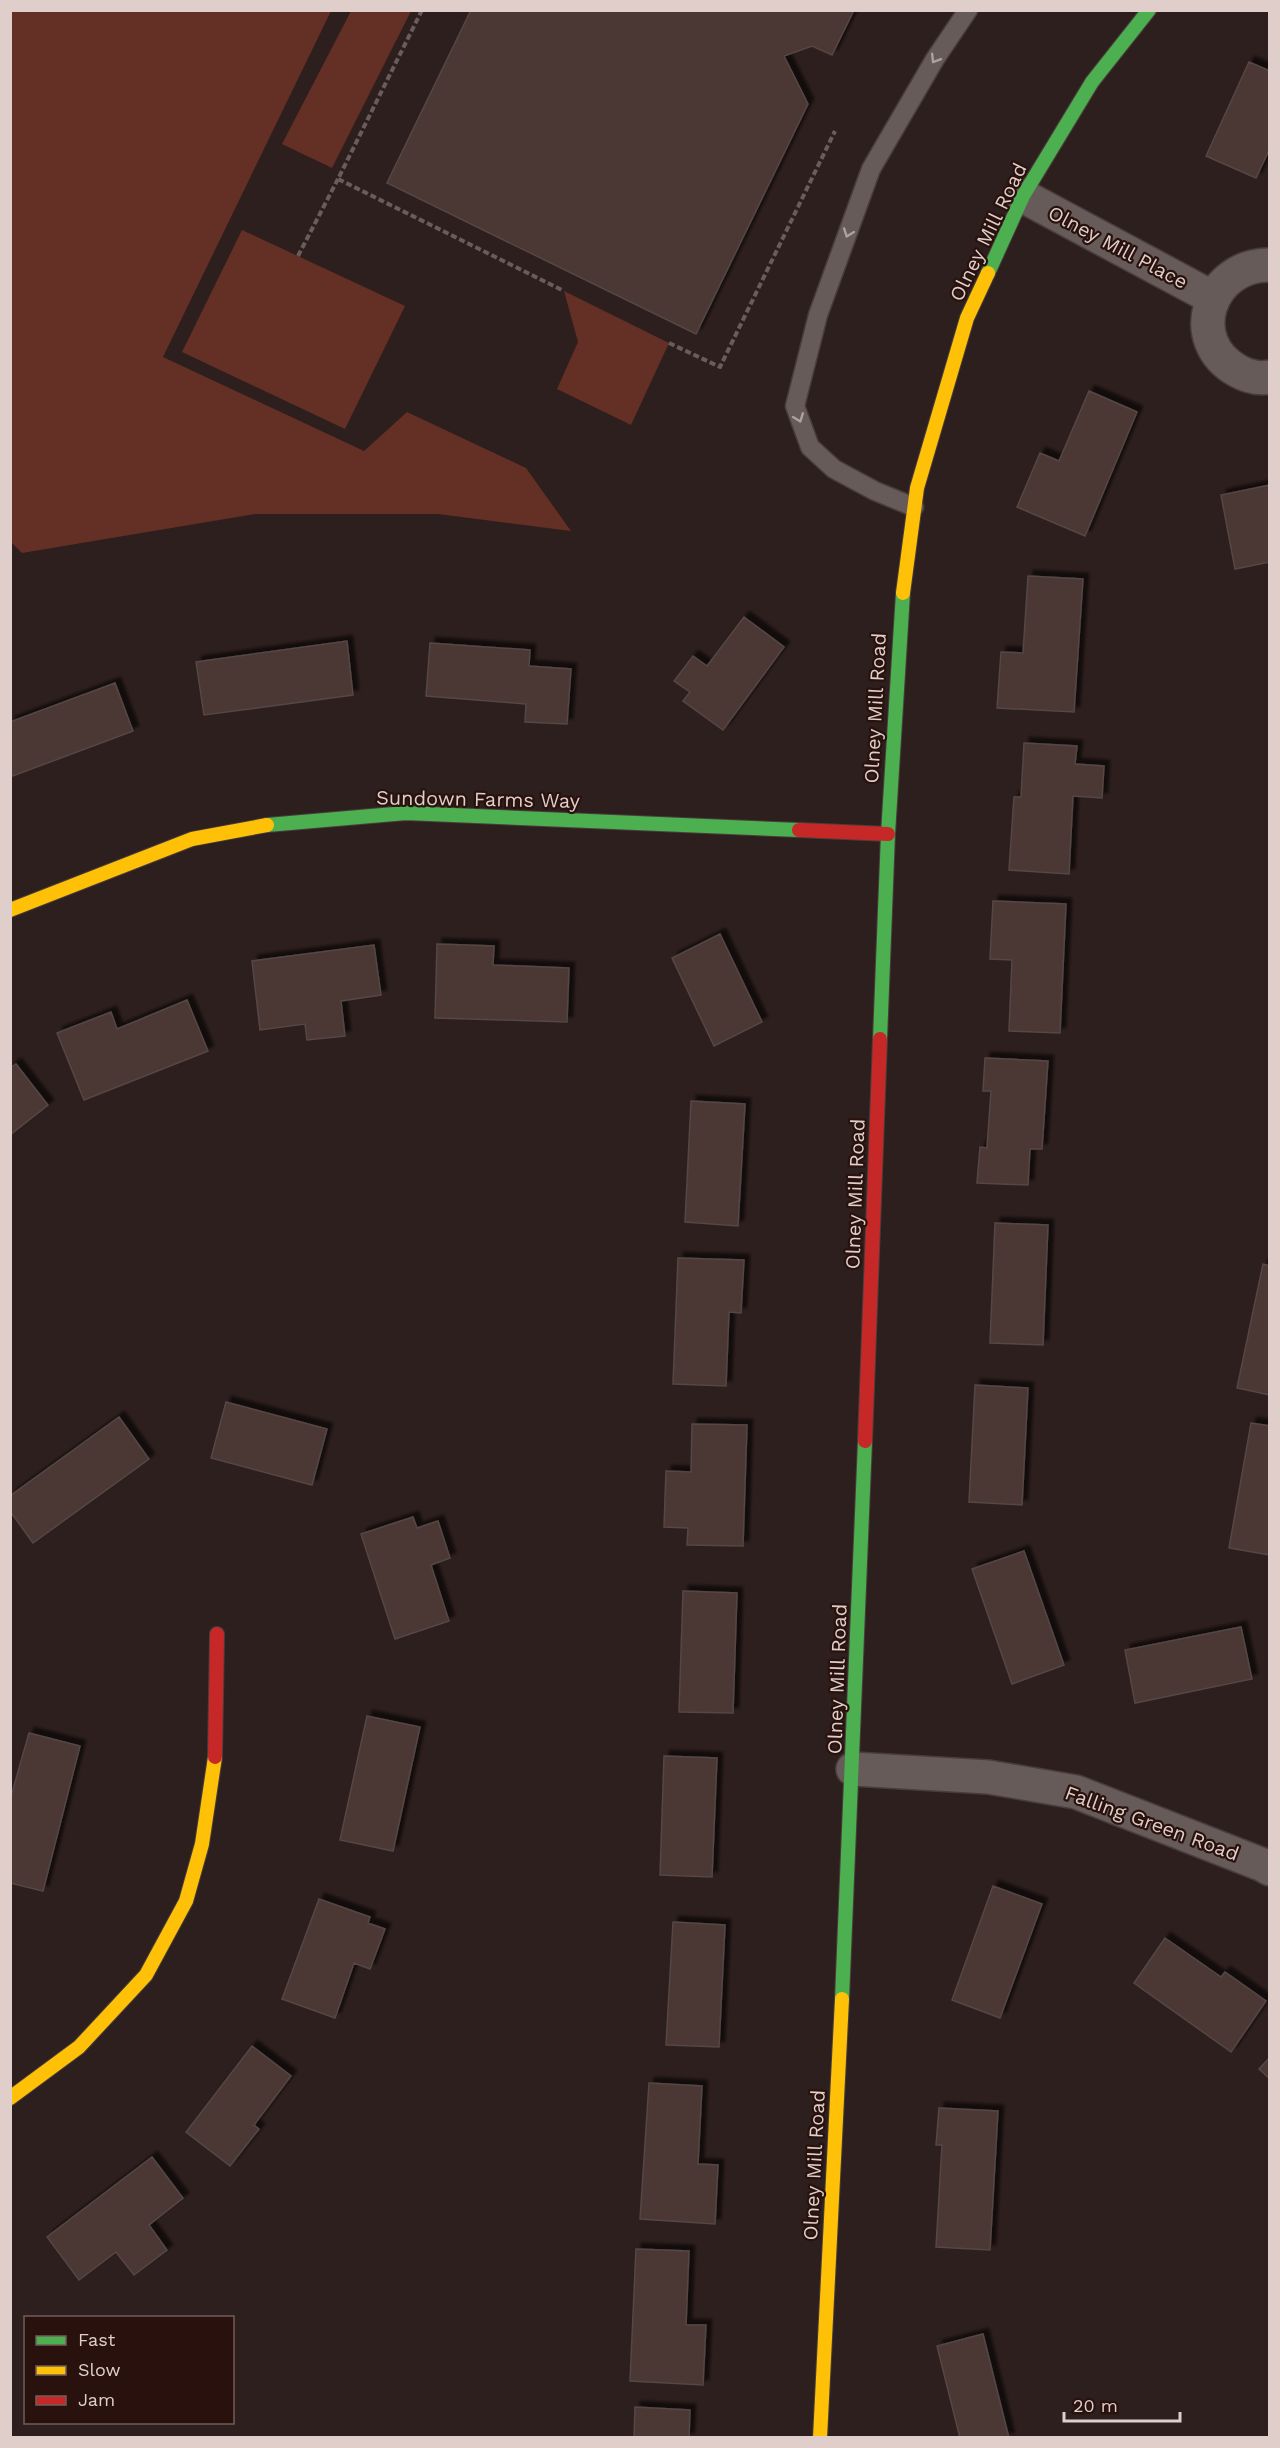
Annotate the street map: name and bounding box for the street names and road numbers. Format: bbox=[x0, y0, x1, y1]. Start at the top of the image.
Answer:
street label: Olney Mill Road bbox=[944, 159, 1032, 305]
street label: Olney Mill Place bbox=[1044, 200, 1192, 294]
street label: Olney Mill Road bbox=[859, 632, 891, 784]
street label: Sundown Farms Way bbox=[376, 785, 581, 813]
street label: Olney Mill Road bbox=[840, 1118, 870, 1270]
street label: Olney Mill Road bbox=[822, 1603, 852, 1755]
street label: Falling Green Road bbox=[1062, 1780, 1242, 1866]
street label: Olney Mill Road bbox=[798, 2089, 830, 2241]

